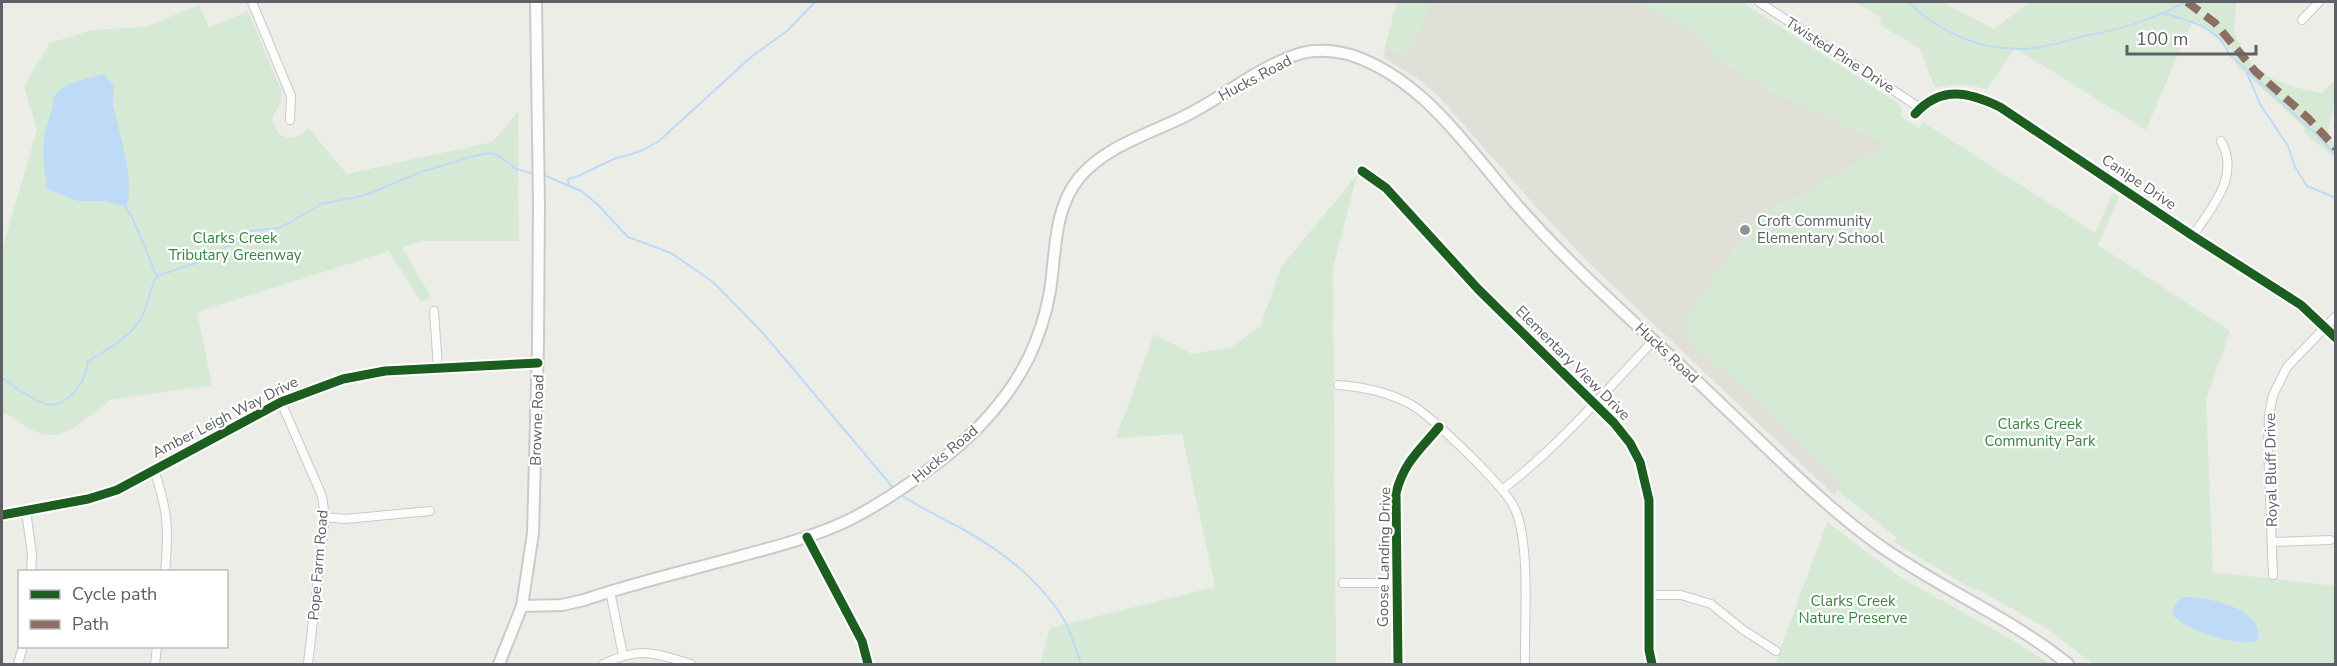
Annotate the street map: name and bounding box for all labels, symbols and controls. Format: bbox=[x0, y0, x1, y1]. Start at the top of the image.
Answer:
street label: Twisted Pine Drive bbox=[1782, 12, 1898, 98]
scale bar bbox=[2127, 18, 2256, 56]
text: 100 m bbox=[2136, 27, 2188, 51]
street label: Hucks Road bbox=[1215, 50, 1295, 106]
street label: Canipe Drive bbox=[2098, 150, 2180, 214]
place label: Croft Community Elementary School bbox=[1757, 211, 1884, 248]
marker: Croft Community Elementary School bbox=[1738, 223, 1752, 237]
park label: Clarks Creek Tributary Greenway bbox=[168, 228, 302, 265]
street label: Elementary View Drive bbox=[1511, 301, 1635, 425]
street label: Hucks Road bbox=[1631, 318, 1703, 388]
street label: Amber Leigh Way Drive bbox=[149, 372, 301, 462]
street label: Browne Road bbox=[525, 374, 549, 466]
street label: Royal Bluff Drive bbox=[2260, 413, 2282, 527]
park label: Clarks Creek Community Park bbox=[1985, 414, 2096, 451]
street label: Hucks Road bbox=[908, 421, 982, 487]
street label: Goose Landing Drive bbox=[1373, 487, 1395, 627]
street label: Pope Farm Road bbox=[303, 509, 333, 621]
legend bbox=[18, 570, 228, 648]
text: Cycle path bbox=[72, 582, 157, 606]
park label: Clarks Creek Nature Preserve bbox=[1798, 591, 1908, 628]
text: Path bbox=[72, 612, 109, 636]

